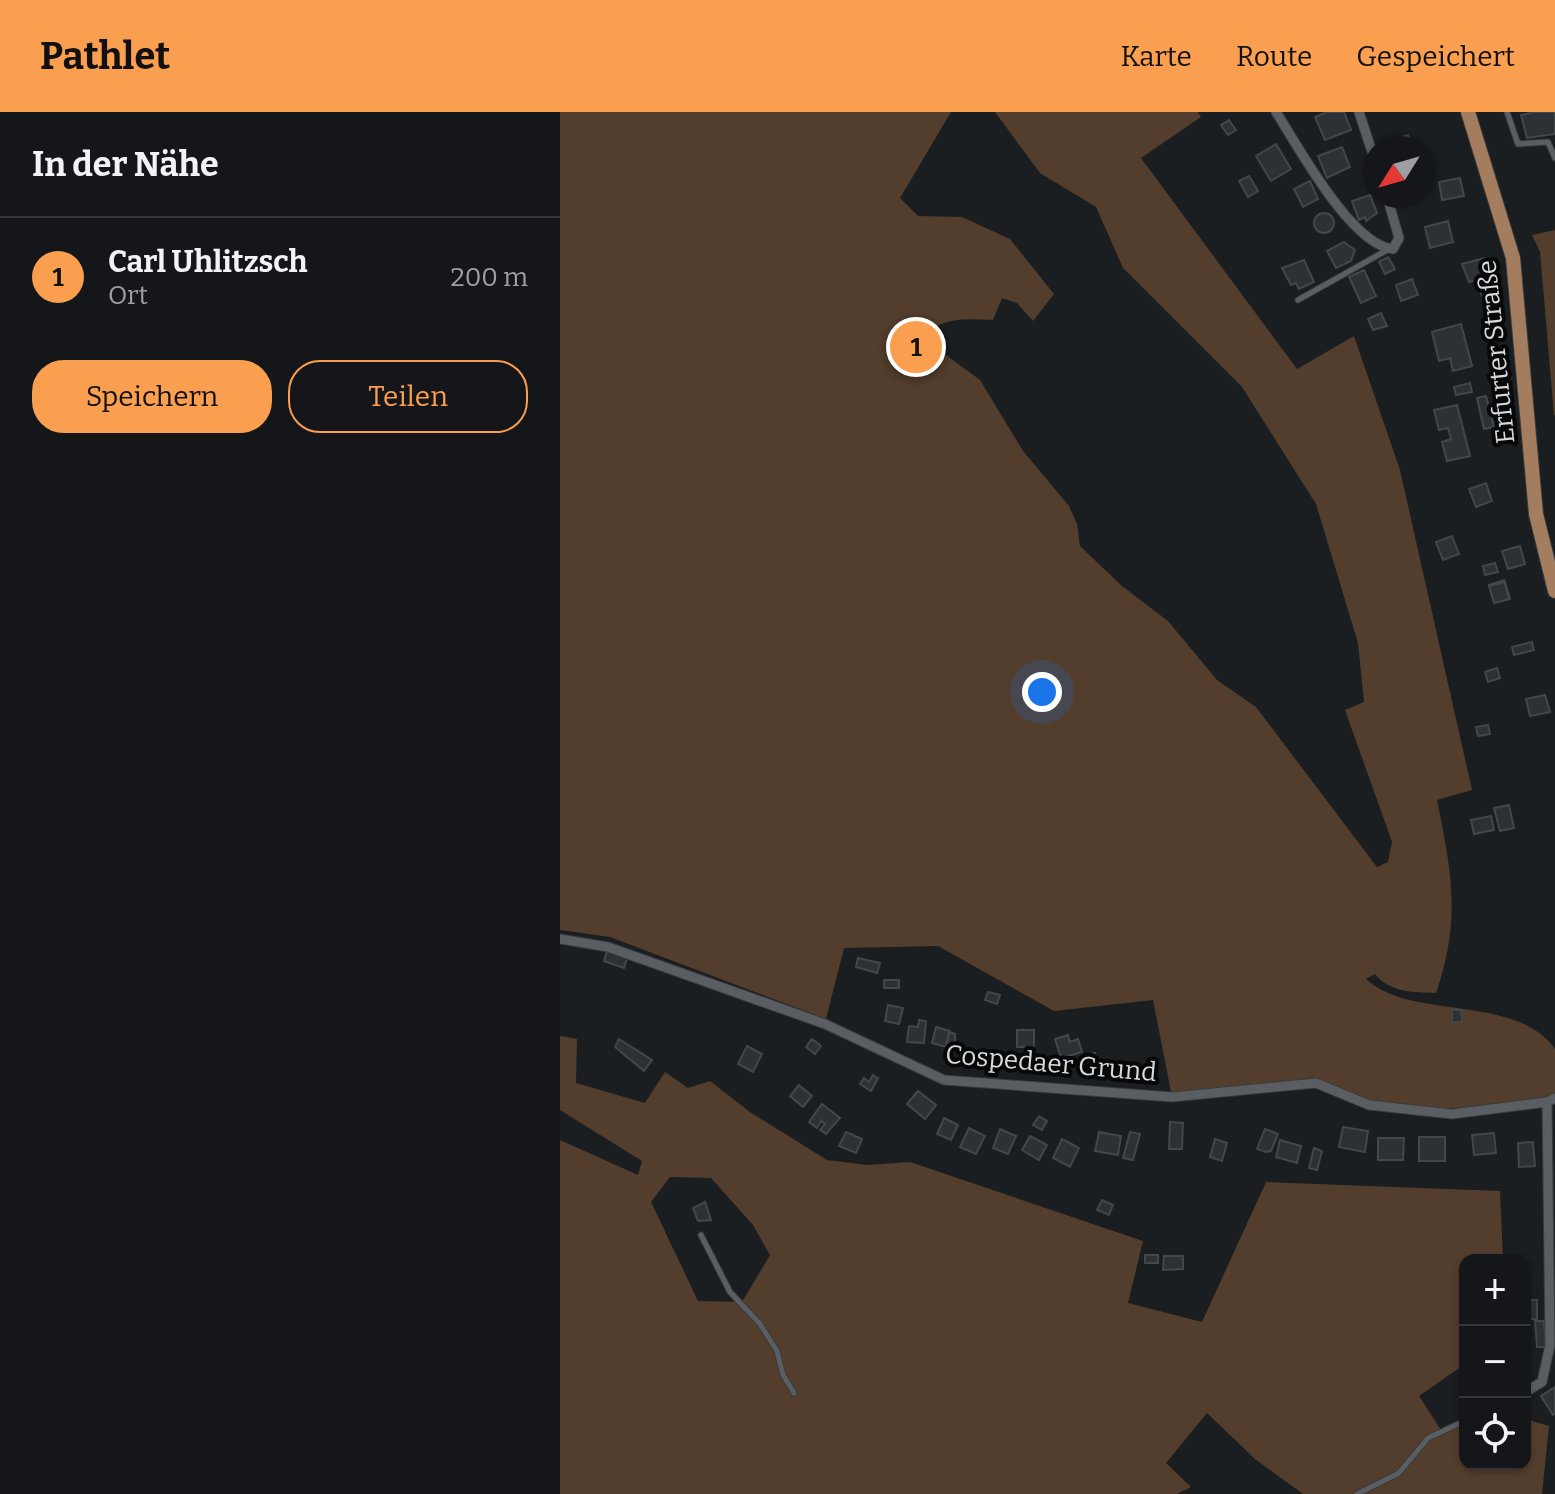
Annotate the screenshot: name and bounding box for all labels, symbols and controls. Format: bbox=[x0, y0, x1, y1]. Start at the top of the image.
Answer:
text: Pathlet bbox=[40, 33, 170, 79]
text: Karte bbox=[1121, 40, 1192, 73]
text: Route bbox=[1236, 40, 1312, 73]
text: Gespeichert bbox=[1356, 40, 1515, 73]
north arrow bbox=[1363, 136, 1435, 208]
text: In der Nähe bbox=[32, 144, 219, 185]
text: Carl Uhlitzsch bbox=[108, 244, 308, 280]
street label: Erfurter Straße bbox=[1471, 259, 1522, 445]
text: 1 bbox=[52, 262, 64, 293]
text: 200 m bbox=[451, 262, 528, 293]
text: Ort bbox=[108, 280, 148, 311]
pin: 1 bbox=[890, 317, 942, 377]
button: Speichern bbox=[32, 360, 272, 433]
button: Teilen bbox=[288, 360, 528, 433]
your location bbox=[1022, 672, 1062, 712]
street label: Cospedaer Grund bbox=[944, 1039, 1158, 1088]
map controls bbox=[1459, 1254, 1531, 1470]
button: + bbox=[1459, 1254, 1531, 1326]
button: − bbox=[1459, 1326, 1531, 1398]
button: locate bbox=[1459, 1398, 1531, 1470]

